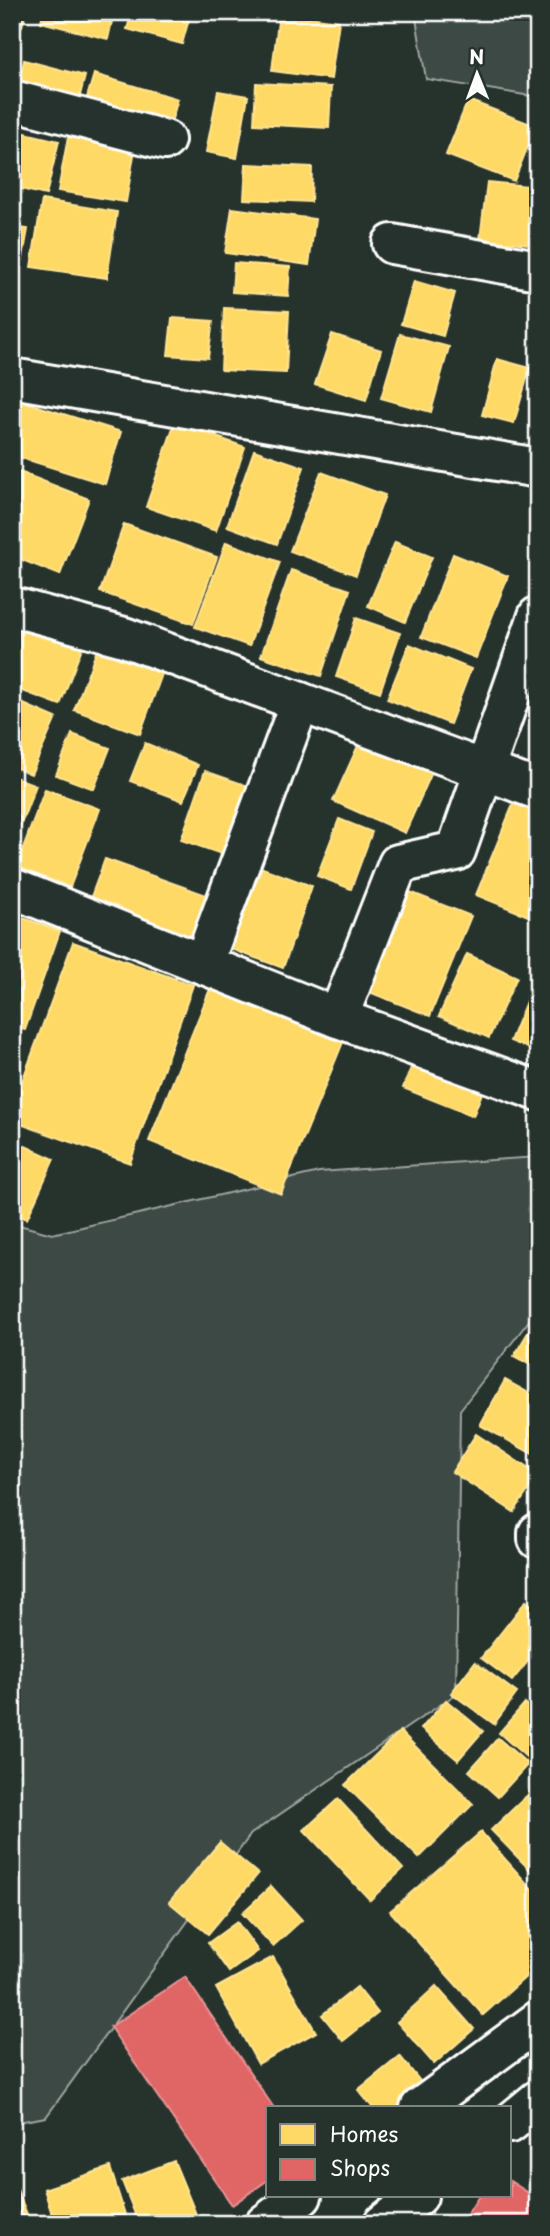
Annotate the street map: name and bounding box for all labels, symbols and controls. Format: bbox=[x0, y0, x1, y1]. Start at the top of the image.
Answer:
north arrow bbox=[442, 38, 512, 108]
text: N bbox=[469, 42, 484, 70]
legend bbox=[266, 2106, 512, 2198]
text: Homes bbox=[330, 2117, 398, 2149]
text: Shops bbox=[330, 2151, 390, 2183]

